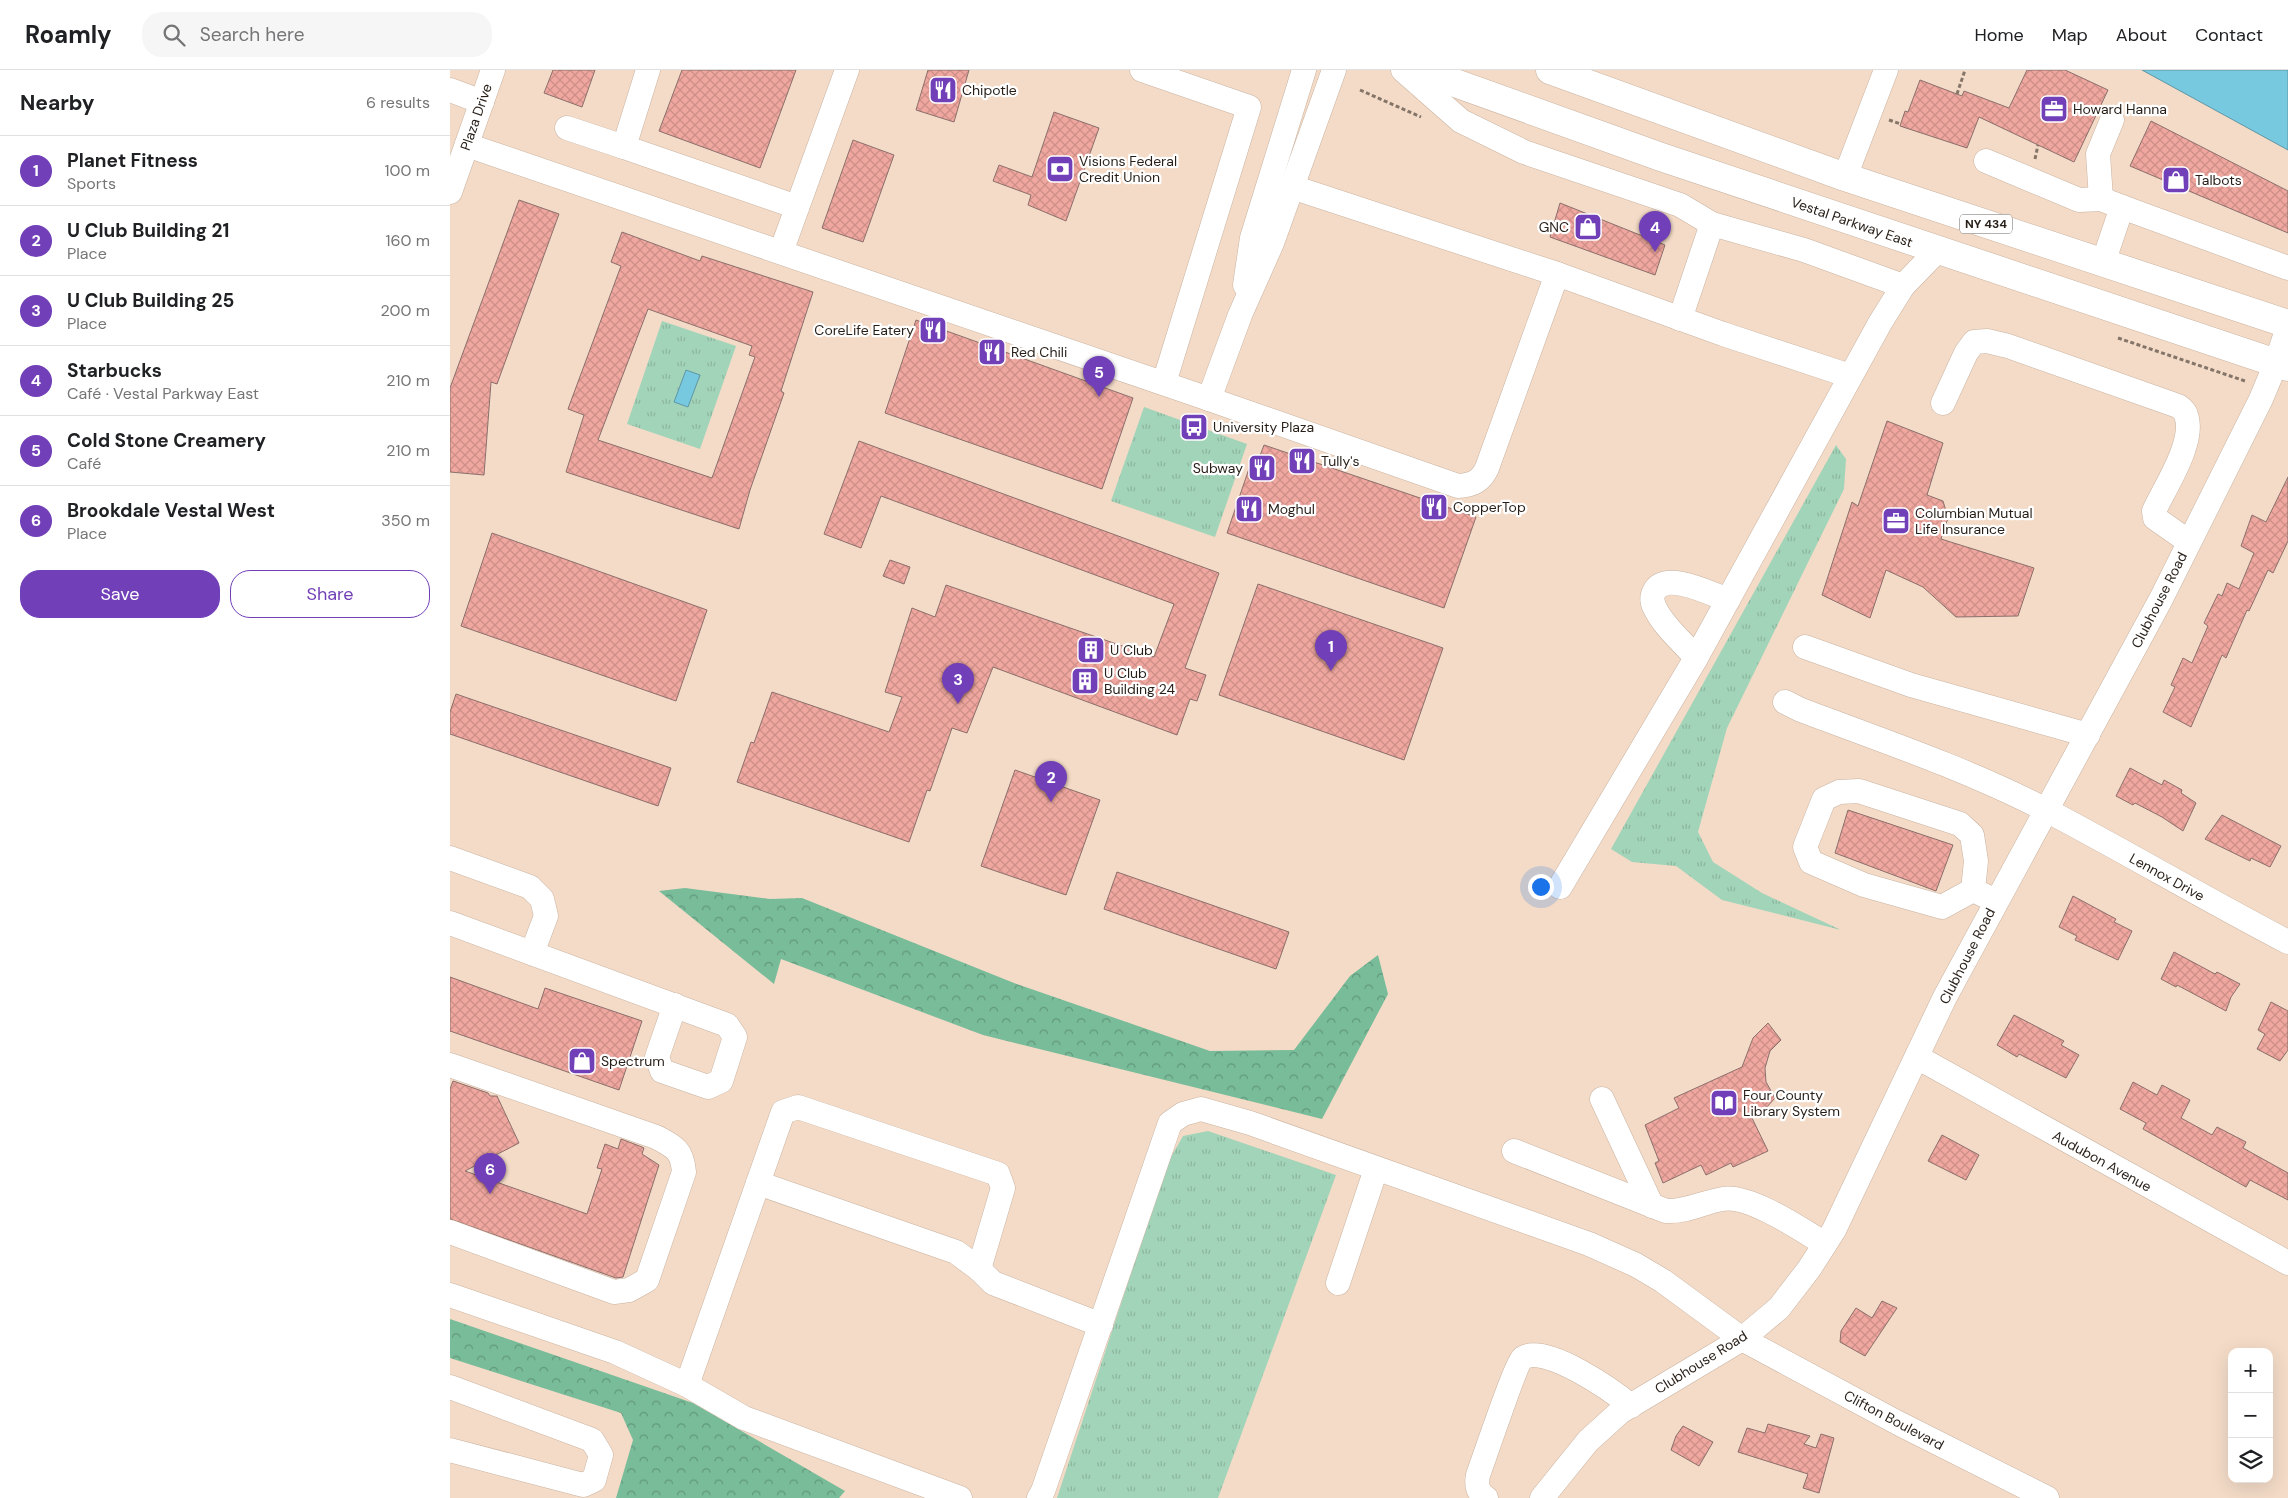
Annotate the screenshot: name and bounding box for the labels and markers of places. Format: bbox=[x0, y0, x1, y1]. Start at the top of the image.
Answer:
restaurant icon: Chipotle bbox=[928, 75, 958, 105]
place label: Chipotle bbox=[962, 81, 1017, 99]
office icon: Howard Hanna bbox=[2039, 94, 2069, 124]
place label: Howard Hanna bbox=[2073, 100, 2167, 118]
place label: Visions Federal Credit Union bbox=[1079, 152, 1177, 186]
bank icon: Visions Federal Credit Union bbox=[1045, 154, 1075, 184]
shop icon: Talbots bbox=[2161, 165, 2191, 195]
place label: Talbots bbox=[2195, 171, 2242, 189]
pin: 4 bbox=[1639, 211, 1671, 252]
shop icon: GNC bbox=[1573, 212, 1603, 242]
place label: GNC bbox=[1539, 218, 1569, 236]
restaurant icon: CoreLife Eatery bbox=[918, 315, 948, 345]
place label: CoreLife Eatery bbox=[814, 321, 914, 339]
restaurant icon: Red Chili bbox=[977, 337, 1007, 367]
place label: Red Chili bbox=[1011, 343, 1067, 361]
pin: 5 bbox=[1083, 356, 1115, 397]
bus stop icon: University Plaza bbox=[1179, 412, 1209, 442]
place label: University Plaza bbox=[1213, 418, 1314, 436]
restaurant icon: Tully's bbox=[1287, 446, 1317, 476]
place label: Tully's bbox=[1321, 452, 1359, 470]
restaurant icon: Subway bbox=[1247, 453, 1277, 483]
place label: Subway bbox=[1193, 459, 1243, 477]
restaurant icon: CopperTop bbox=[1419, 492, 1449, 522]
restaurant icon: Moghul bbox=[1234, 494, 1264, 524]
place label: CopperTop bbox=[1453, 498, 1526, 516]
place label: Moghul bbox=[1268, 500, 1315, 518]
place label: Columbian Mutual Life Insurance bbox=[1915, 504, 2033, 538]
office icon: Columbian Mutual Life Insurance bbox=[1881, 506, 1911, 536]
pin: 1 bbox=[1315, 630, 1347, 671]
building icon: U Club bbox=[1076, 635, 1106, 665]
place label: U Club bbox=[1110, 641, 1153, 659]
pin: 3 bbox=[942, 663, 974, 704]
place label: U Club Building 24 bbox=[1104, 664, 1175, 698]
building icon: U Club Building 24 bbox=[1070, 666, 1100, 696]
pin: 2 bbox=[1035, 761, 1067, 802]
shop icon: Spectrum bbox=[567, 1046, 597, 1076]
place label: Spectrum bbox=[601, 1052, 665, 1070]
place label: Four County Library System bbox=[1743, 1086, 1840, 1120]
library icon: Four County Library System bbox=[1709, 1088, 1739, 1118]
pin: 6 bbox=[474, 1153, 506, 1194]

